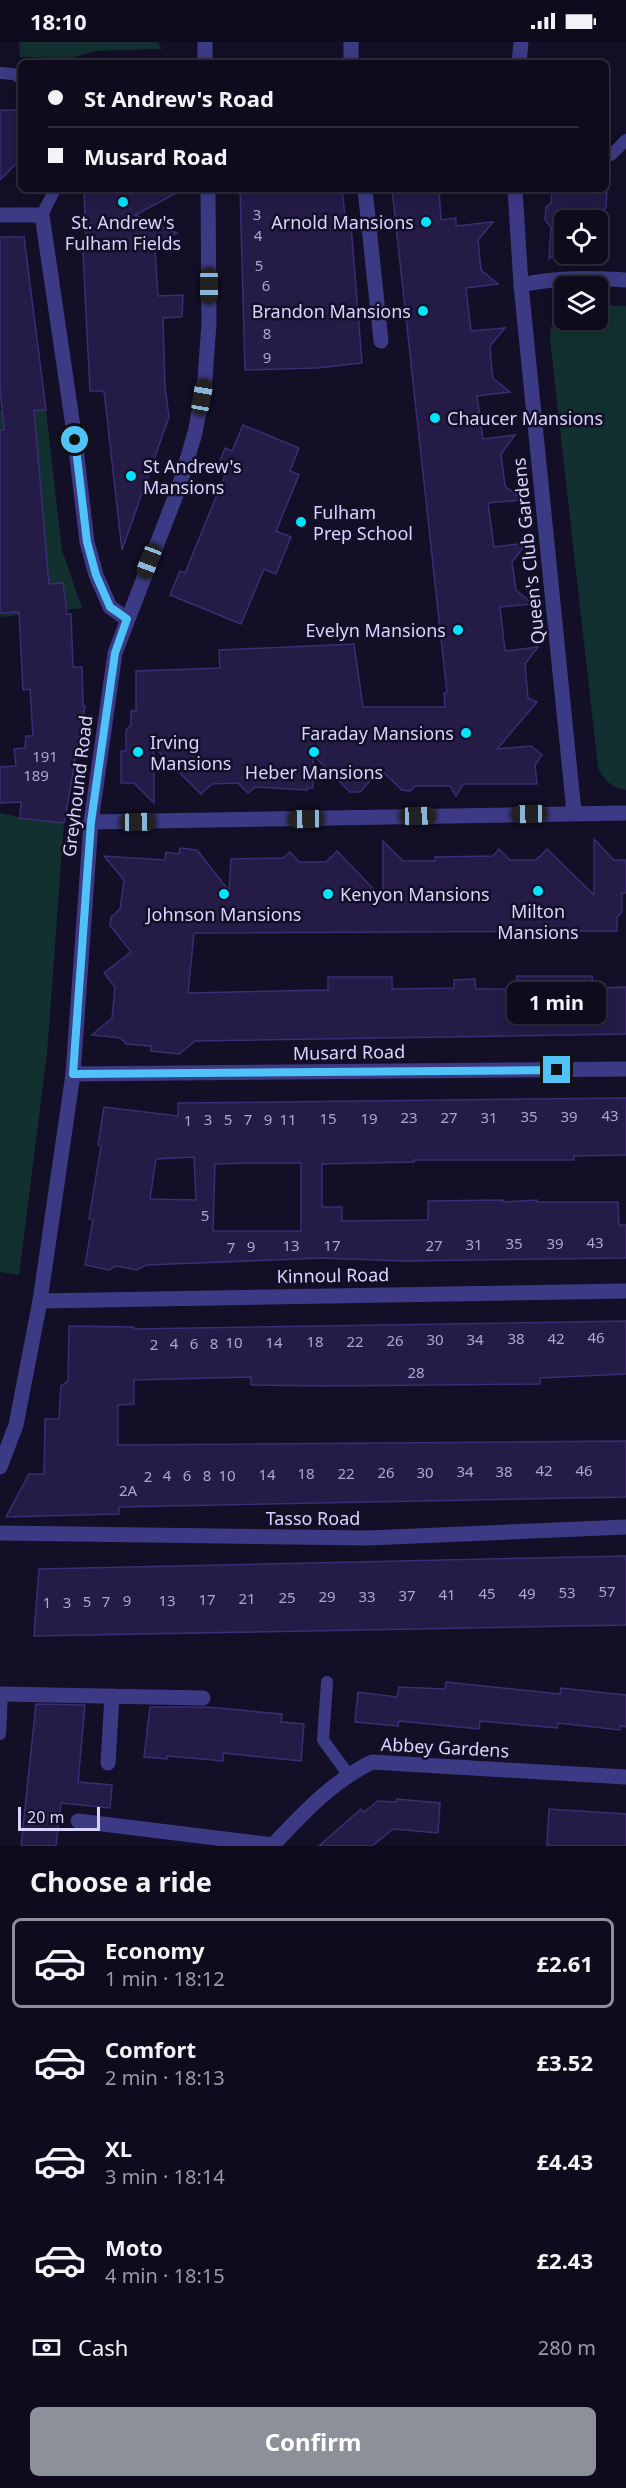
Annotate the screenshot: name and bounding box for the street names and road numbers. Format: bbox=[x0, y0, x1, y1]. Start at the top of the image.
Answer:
street label: Queen's Club Gardens bbox=[506, 457, 550, 645]
street label: Greyhound Road bbox=[56, 714, 98, 858]
street label: Musard Road bbox=[293, 1039, 405, 1065]
street label: Kinnoul Road bbox=[276, 1262, 390, 1288]
street label: Tasso Road bbox=[266, 1506, 360, 1530]
street label: Abbey Gardens bbox=[380, 1732, 510, 1762]

